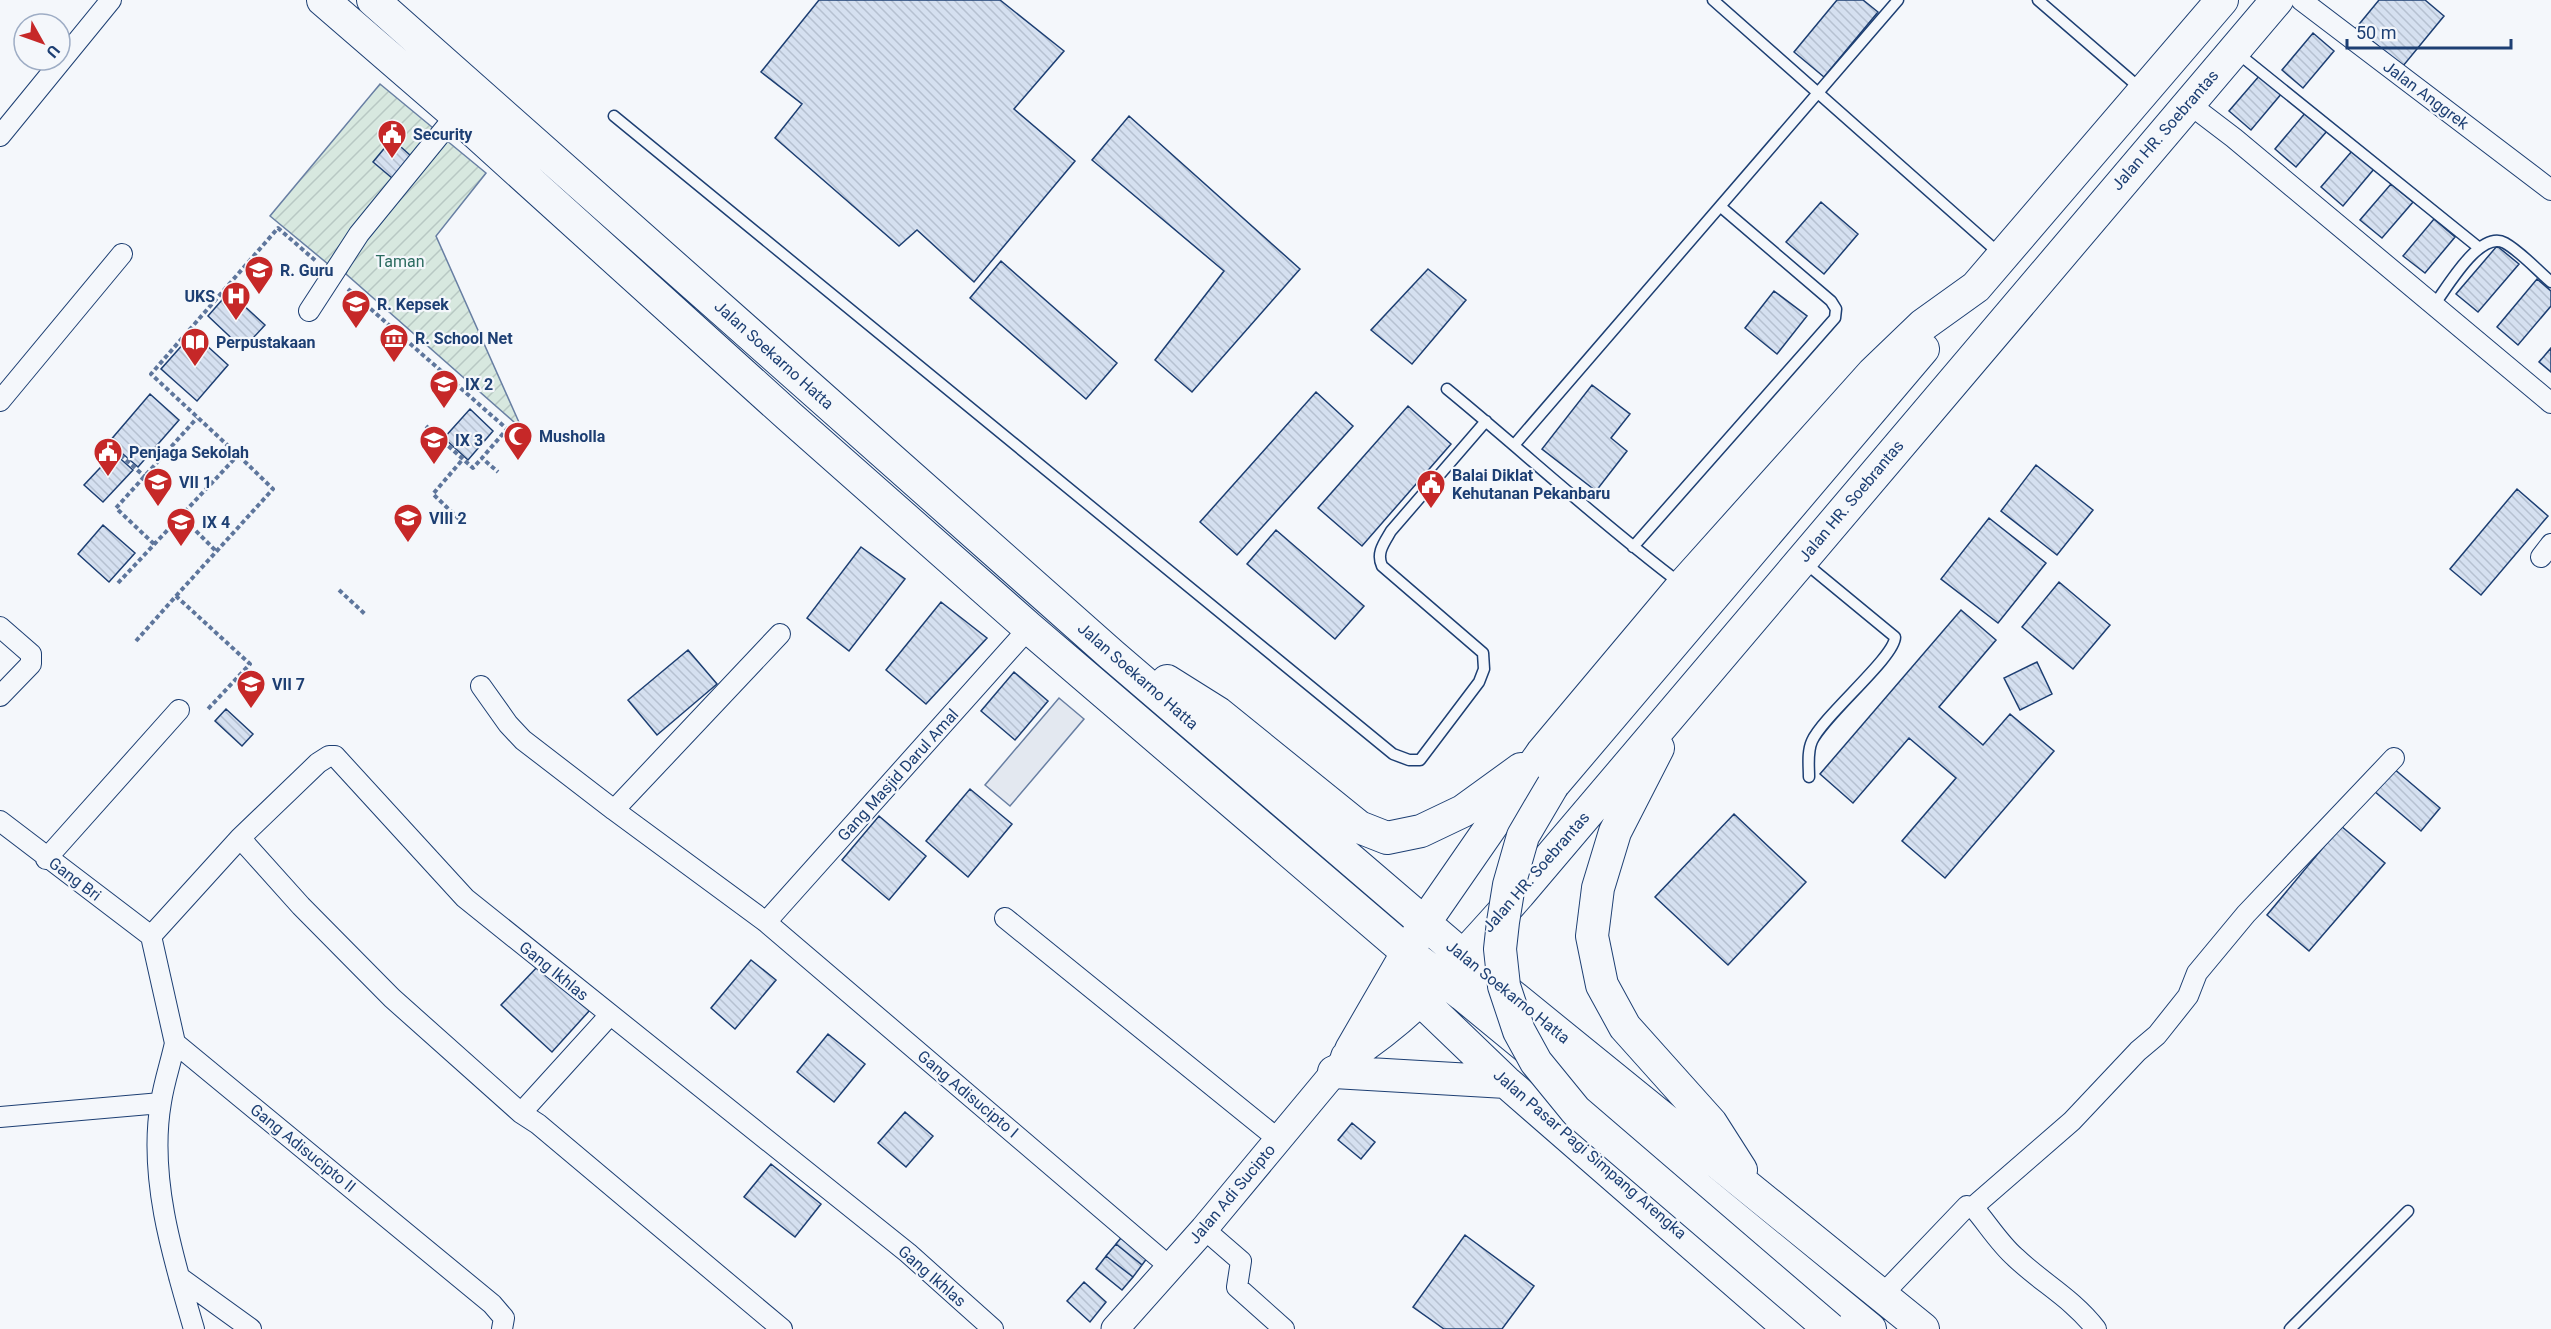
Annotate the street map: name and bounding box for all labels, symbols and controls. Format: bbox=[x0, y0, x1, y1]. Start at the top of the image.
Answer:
north arrow bbox=[12, 12, 72, 72]
scale bar bbox=[2347, 12, 2510, 50]
text: 50 m bbox=[2356, 22, 2396, 43]
text: U bbox=[42, 41, 64, 61]
street label: Jalan Anggrek bbox=[2380, 57, 2473, 134]
street label: Jalan HR. Soebrantas bbox=[2108, 66, 2222, 194]
public building icon: Security bbox=[376, 118, 408, 160]
place label: Security bbox=[413, 125, 473, 144]
park label: Taman bbox=[376, 252, 424, 271]
school or university icon: R. Guru bbox=[243, 254, 275, 296]
place label: R. Guru bbox=[280, 261, 334, 280]
hospital icon: UKS bbox=[220, 280, 252, 322]
place label: UKS bbox=[184, 287, 215, 306]
school or university icon: R. Kepsek bbox=[340, 288, 372, 330]
place label: R. Kepsek bbox=[377, 295, 449, 314]
street label: Jalan Soekarno Hatta bbox=[711, 297, 837, 413]
museum icon: R. School Net bbox=[378, 322, 410, 364]
library icon: Perpustakaan bbox=[179, 326, 211, 368]
place label: R. School Net bbox=[415, 329, 513, 348]
place label: Perpustakaan bbox=[216, 333, 316, 352]
school or university icon: IX 2 bbox=[428, 368, 460, 410]
place label: IX 2 bbox=[465, 375, 493, 394]
mosque icon: Musholla bbox=[502, 420, 534, 462]
school or university icon: IX 3 bbox=[418, 424, 450, 466]
place label: Musholla bbox=[539, 427, 606, 446]
place label: IX 3 bbox=[455, 431, 483, 450]
public building icon: Penjaga Sekolah bbox=[92, 436, 124, 478]
street label: Jalan HR. Soebrantas bbox=[1794, 436, 1908, 566]
place label: Penjaga Sekolah bbox=[129, 443, 249, 462]
school or university icon: VII 1 bbox=[142, 466, 174, 508]
place label: Balai Diklat Kehutanan Pekanbaru bbox=[1452, 466, 1610, 503]
public building icon: Balai Diklat Kehutanan Pekanbaru bbox=[1415, 468, 1447, 510]
place label: VII 1 bbox=[179, 473, 212, 492]
school or university icon: VIII 2 bbox=[392, 502, 424, 544]
school or university icon: IX 4 bbox=[165, 506, 197, 548]
place label: VIII 2 bbox=[429, 509, 467, 528]
place label: IX 4 bbox=[202, 513, 230, 532]
street label: Jalan Soekarno Hatta bbox=[1074, 618, 1202, 734]
school or university icon: VII 7 bbox=[235, 668, 267, 710]
place label: VII 7 bbox=[272, 675, 305, 694]
street label: Gang Masjid Darul Amal bbox=[834, 705, 962, 845]
street label: Jalan HR. Soebrantas bbox=[1479, 808, 1593, 936]
street label: Gang Bri bbox=[45, 853, 105, 905]
street label: Jalan Soekarno Hatta bbox=[1442, 936, 1574, 1048]
street label: Gang Ikhlas bbox=[516, 937, 592, 1005]
street label: Gang Adisucipto I bbox=[914, 1046, 1022, 1142]
street label: Jalan Pasar Pagi Simpang Arengka bbox=[1490, 1065, 1690, 1243]
street label: Gang Adisucipto II bbox=[247, 1100, 359, 1196]
street label: Jalan Adi Sucipto bbox=[1185, 1140, 1279, 1248]
street label: Gang Ikhlas bbox=[894, 1241, 970, 1311]

